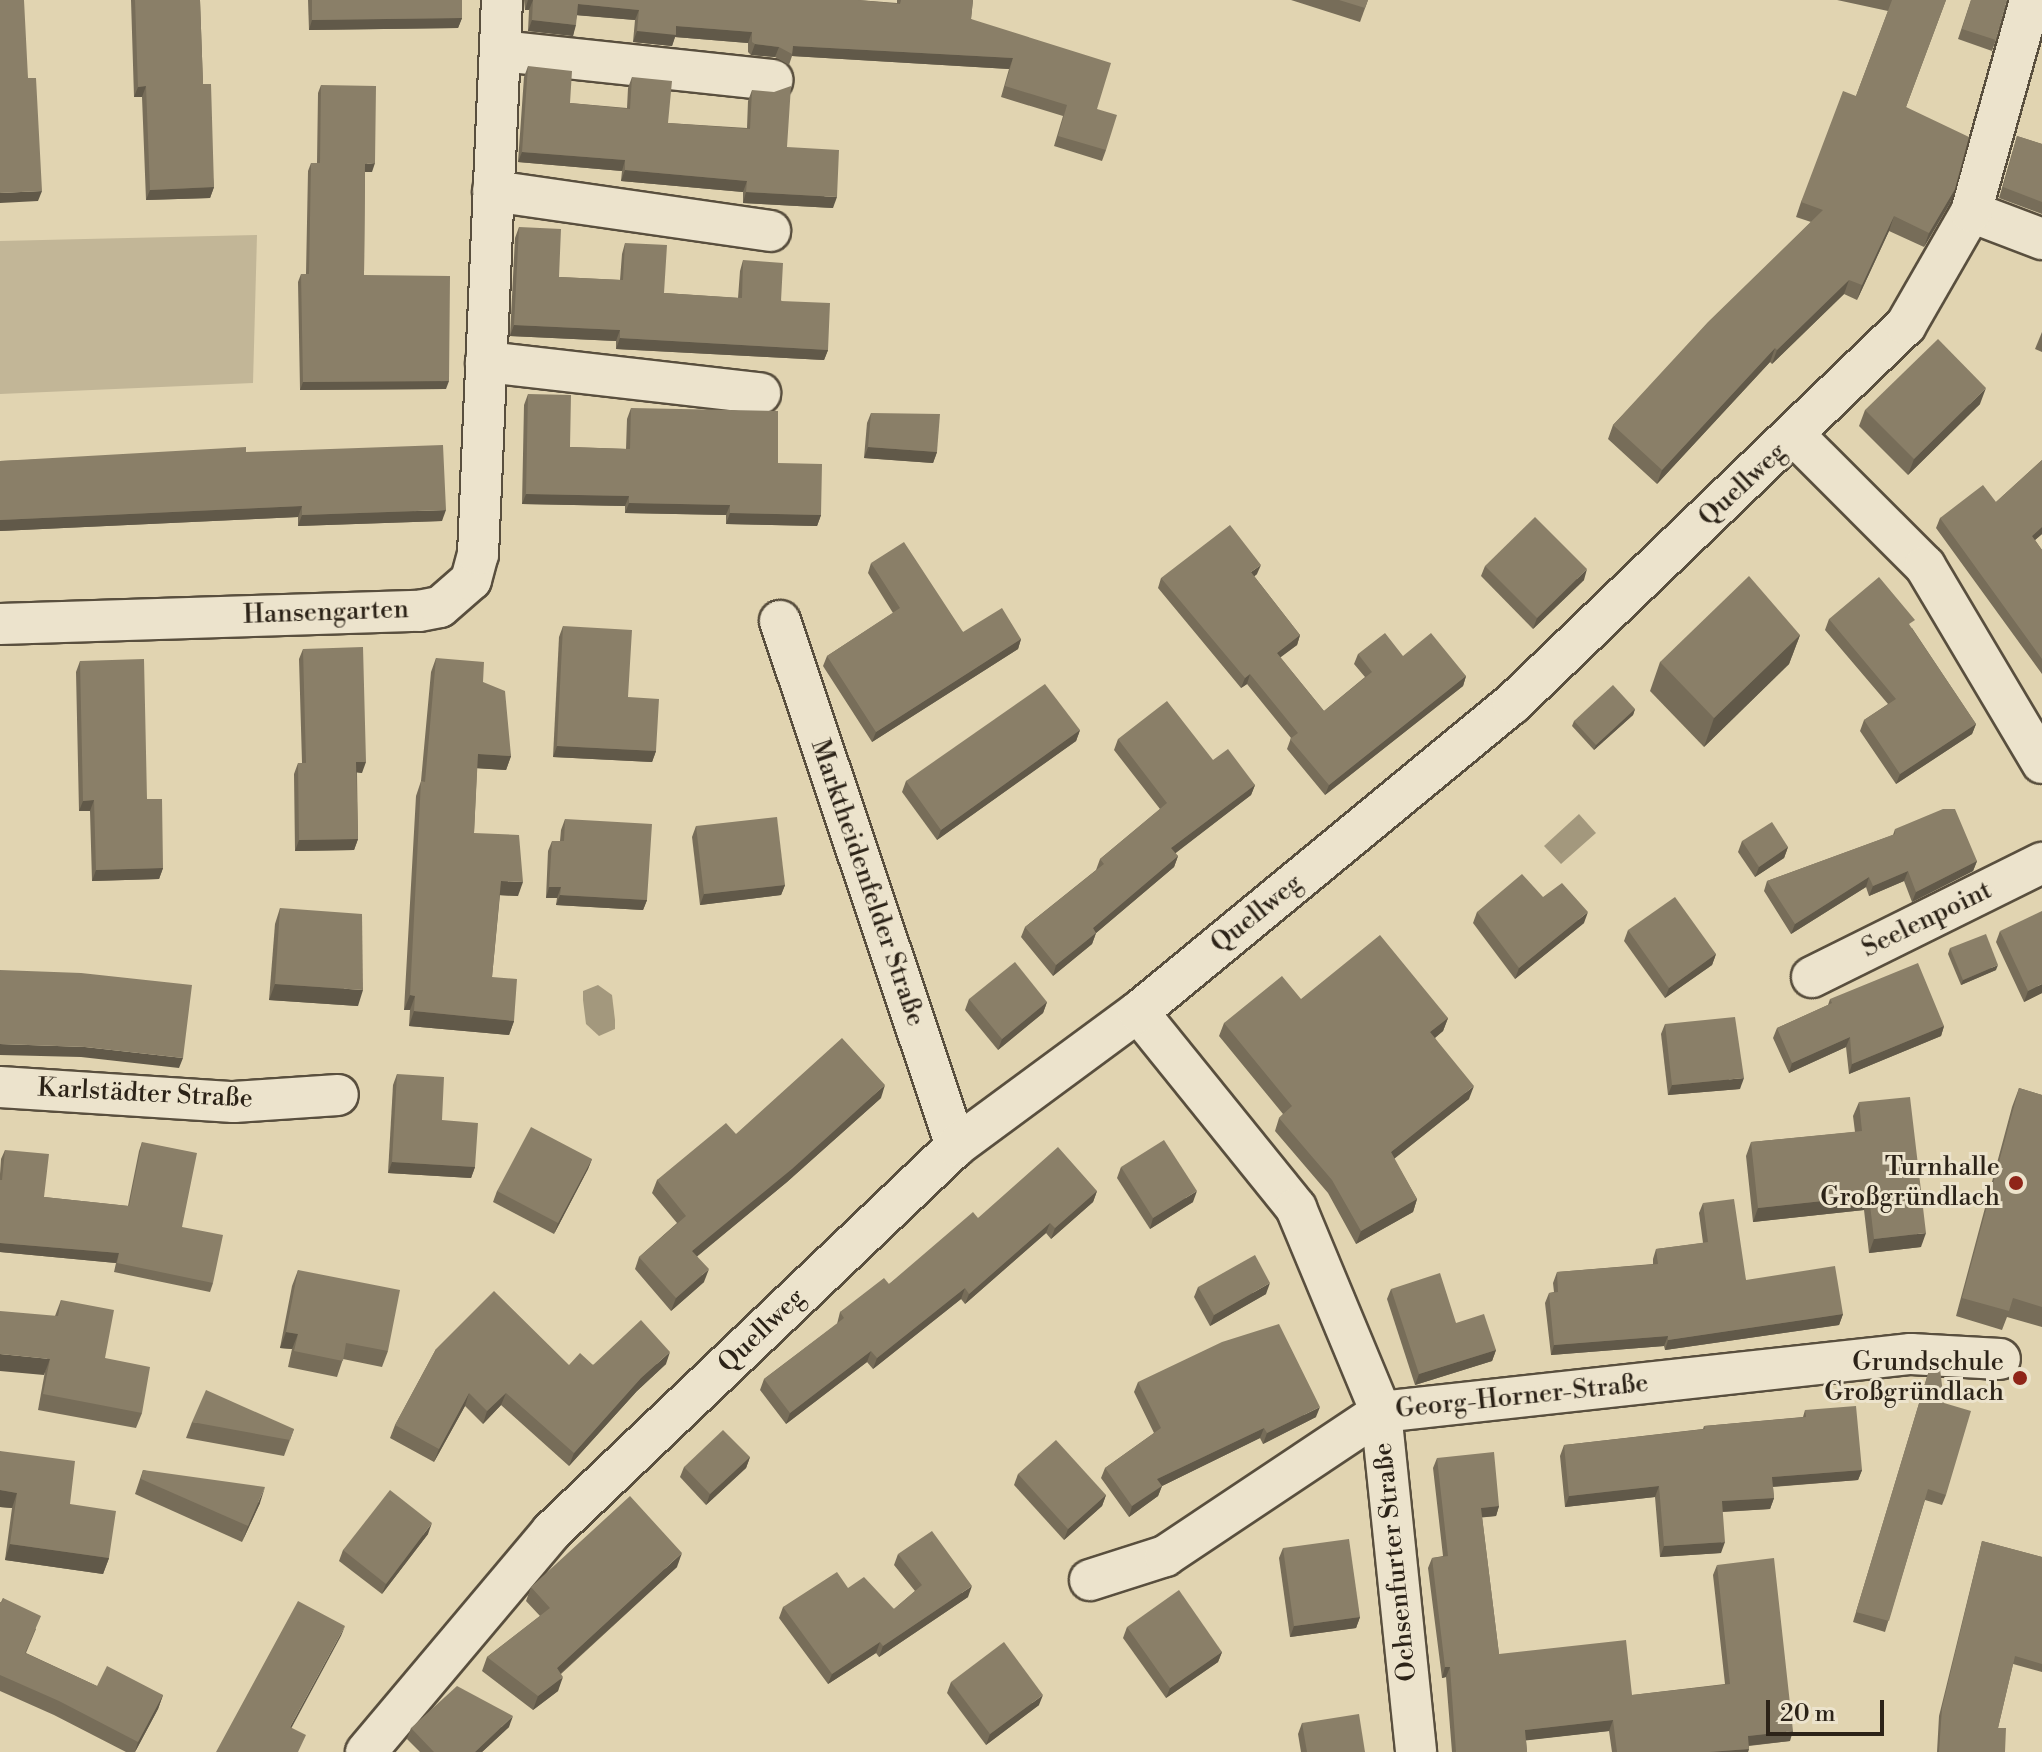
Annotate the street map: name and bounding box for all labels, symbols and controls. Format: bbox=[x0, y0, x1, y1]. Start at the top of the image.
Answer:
street label: Quellweg bbox=[1693, 437, 1793, 533]
street label: Hansengarten bbox=[243, 595, 409, 631]
street label: Marktheidenfelder Straße bbox=[803, 736, 931, 1030]
street label: Quellweg bbox=[1205, 868, 1309, 960]
street label: Seelenpoint bbox=[1857, 875, 1997, 965]
street label: Karlstädter Straße bbox=[37, 1073, 253, 1115]
place label: Turnhalle Großgründlach bbox=[1820, 1152, 2000, 1214]
marker: Turnhalle Großgründlach bbox=[2007, 1174, 2025, 1192]
street label: Quellweg bbox=[712, 1282, 812, 1380]
place label: Grundschule Großgründlach bbox=[1824, 1347, 2004, 1408]
street label: Georg-Horner-Straße bbox=[1394, 1368, 1650, 1426]
marker: Grundschule Großgründlach bbox=[2011, 1369, 2029, 1387]
street label: Ochsenfurter Straße bbox=[1368, 1441, 1424, 1683]
scale bar bbox=[1770, 1684, 1888, 1734]
text: 20 m bbox=[1780, 1699, 1836, 1729]

